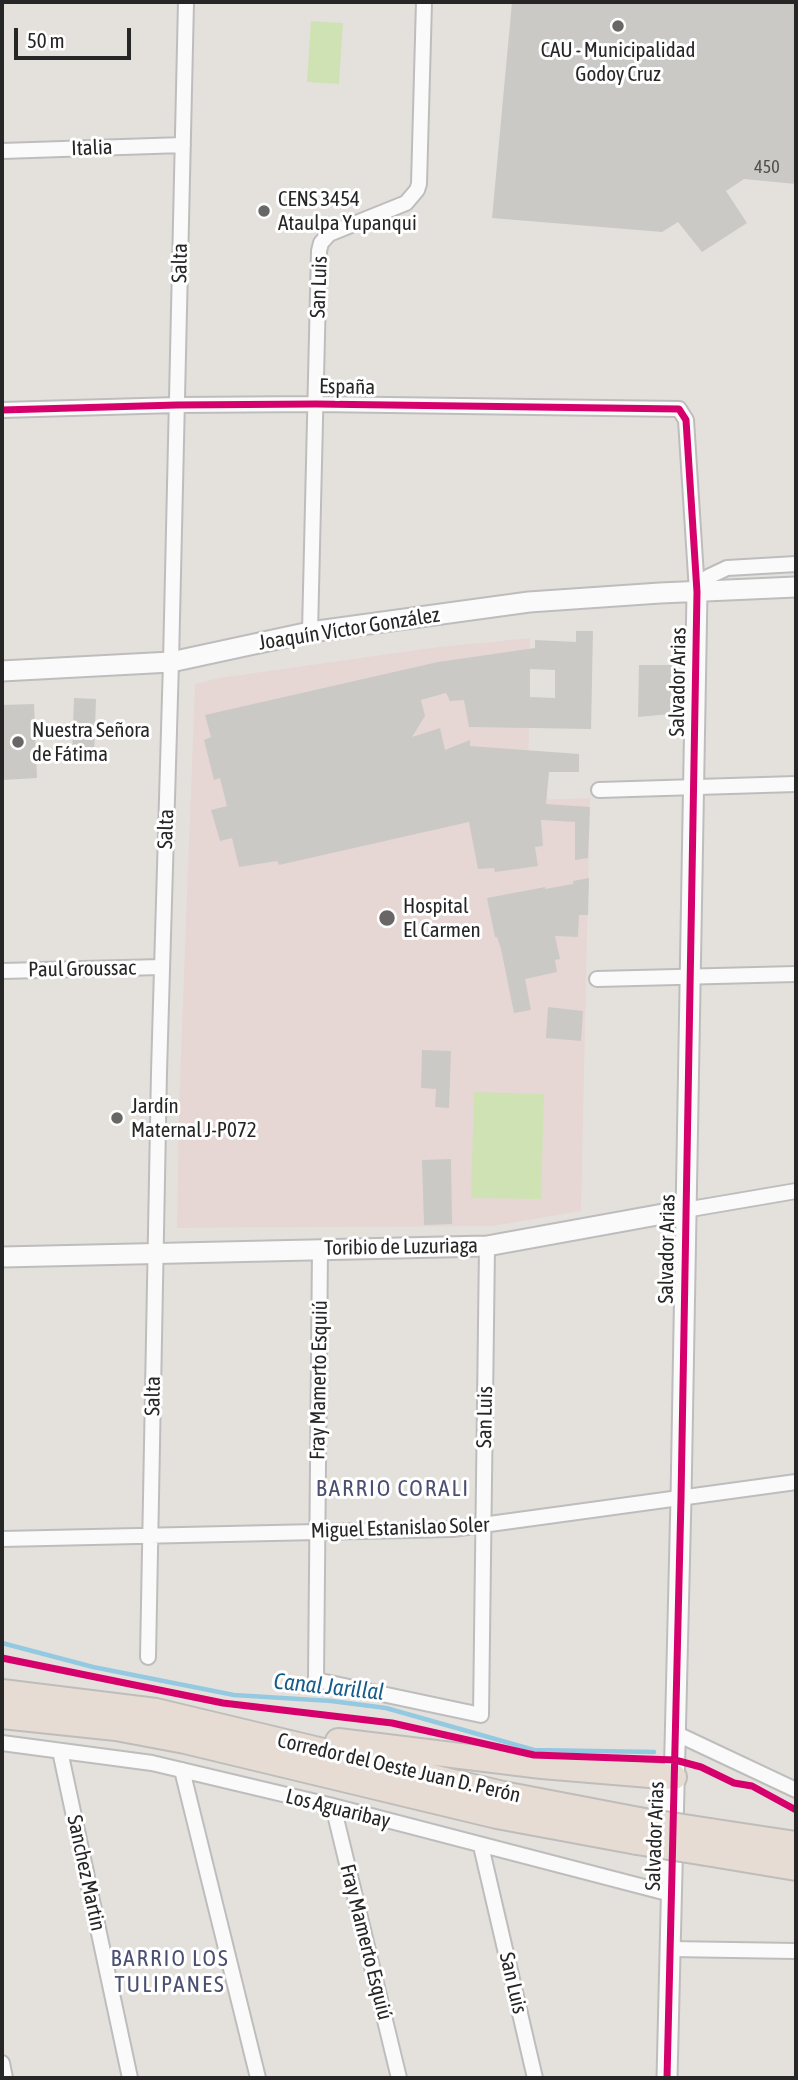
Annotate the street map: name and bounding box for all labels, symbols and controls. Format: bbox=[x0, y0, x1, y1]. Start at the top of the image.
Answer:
scale bar bbox=[18, 14, 135, 58]
marker: CAU - Municipalidad Godoy Cruz bbox=[610, 18, 626, 34]
text: 50 m bbox=[27, 28, 65, 52]
place label: CAU - Municipalidad Godoy Cruz bbox=[541, 37, 695, 87]
street label: Italia bbox=[71, 135, 113, 161]
house number: 450 bbox=[754, 156, 780, 178]
place label: CENS 3454 Ataulpa Yupanqui bbox=[278, 186, 417, 236]
marker: CENS 3454 Ataulpa Yupanqui bbox=[256, 203, 272, 219]
street label: Salta bbox=[167, 243, 193, 283]
street label: San Luis bbox=[305, 255, 333, 319]
street label: España bbox=[319, 374, 375, 400]
street label: Joaquín Víctor González bbox=[257, 602, 441, 656]
street label: Salvador Arias bbox=[664, 627, 692, 737]
place label: Nuestra Señora de Fátima bbox=[32, 717, 150, 767]
marker: Nuestra Señora de Fátima bbox=[10, 734, 26, 750]
street label: Salta bbox=[153, 809, 179, 849]
place label: Hospital El Carmen bbox=[403, 893, 481, 943]
marker: Hospital El Carmen bbox=[377, 908, 397, 928]
street label: Paul Groussac bbox=[28, 955, 136, 983]
place label: Jardín Maternal J-P072 bbox=[131, 1093, 257, 1143]
marker: Jardín Maternal J-P072 bbox=[109, 1110, 125, 1126]
street label: Salvador Arias bbox=[653, 1194, 681, 1304]
street label: Toribio de Luzuriaga bbox=[324, 1233, 478, 1261]
street label: Fray Mamerto Esquiú bbox=[305, 1300, 333, 1460]
street label: Salta bbox=[140, 1376, 166, 1416]
street label: San Luis bbox=[472, 1386, 498, 1448]
district label: BARRIO CORALI bbox=[317, 1475, 469, 1503]
street label: Miguel Estanislao Soler bbox=[310, 1512, 490, 1544]
water label: Canal Jarillal bbox=[272, 1667, 386, 1707]
street label: Corredor del Oeste Juan D. Perón bbox=[275, 1728, 523, 1808]
street label: Salvador Arias bbox=[640, 1781, 670, 1891]
street label: Los Aguaribay bbox=[283, 1784, 393, 1834]
street label: Sanchez Martin bbox=[61, 1813, 111, 1933]
street label: Fray Mamerto Esquiú bbox=[334, 1862, 398, 2022]
district label: BARRIO LOS TULIPANES bbox=[112, 1945, 228, 1999]
street label: San Luis bbox=[494, 1950, 532, 2016]

